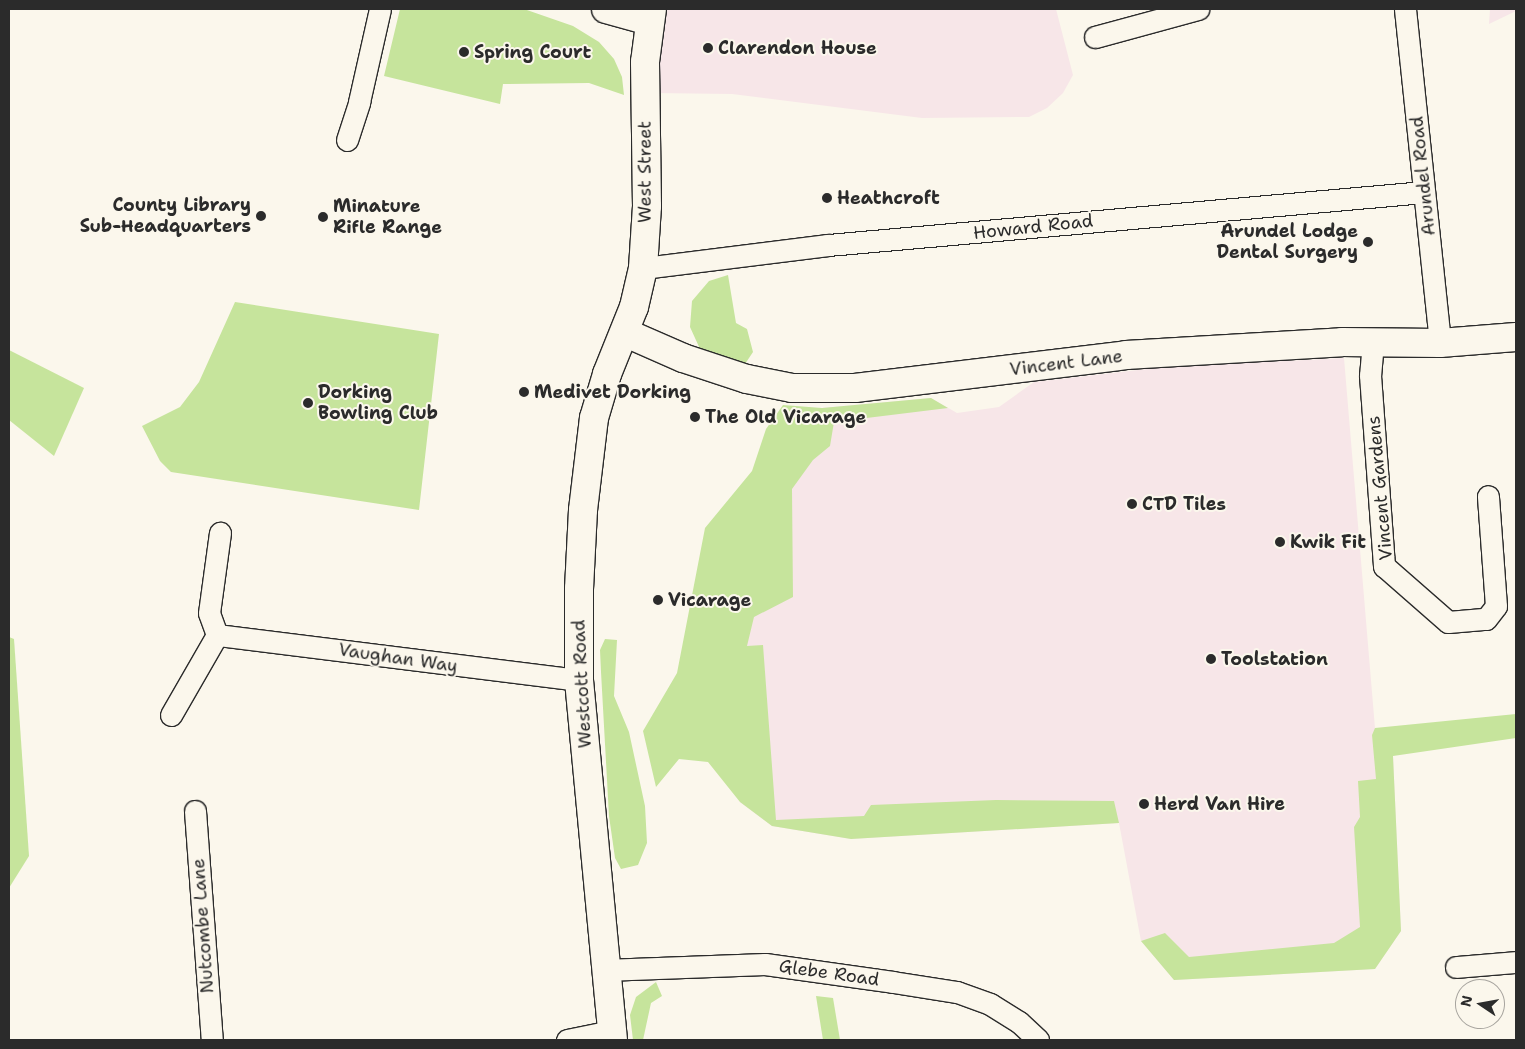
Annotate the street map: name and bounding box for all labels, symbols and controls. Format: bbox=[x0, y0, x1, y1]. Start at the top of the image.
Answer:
place label: Clarendon House bbox=[718, 37, 877, 59]
place label: Spring Court bbox=[474, 41, 591, 63]
marker: Clarendon House bbox=[702, 42, 714, 54]
marker: Spring Court bbox=[458, 46, 470, 58]
street label: Arundel Road bbox=[1406, 115, 1440, 237]
street label: West Street bbox=[634, 121, 656, 223]
place label: Heathcroft bbox=[837, 187, 940, 209]
marker: Heathcroft bbox=[821, 192, 833, 204]
place label: County Library Sub-Headquarters bbox=[80, 195, 251, 238]
place label: Minature Rifle Range bbox=[333, 196, 442, 238]
marker: County Library Sub-Headquarters bbox=[255, 210, 267, 222]
street label: Howard Road bbox=[972, 210, 1094, 244]
marker: Minature Rifle Range bbox=[317, 211, 329, 223]
place label: Arundel Lodge Dental Surgery bbox=[1216, 221, 1358, 264]
marker: Arundel Lodge Dental Surgery bbox=[1362, 236, 1374, 248]
street label: Vincent Lane bbox=[1008, 345, 1124, 381]
place label: Medivet Dorking bbox=[534, 381, 691, 403]
place label: Dorking Bowling Club bbox=[318, 382, 438, 424]
marker: Medivet Dorking bbox=[518, 386, 530, 398]
marker: Dorking Bowling Club bbox=[302, 397, 314, 409]
place label: The Old Vicarage bbox=[705, 406, 866, 428]
marker: The Old Vicarage bbox=[689, 411, 701, 423]
street label: Vincent Gardens bbox=[1363, 415, 1397, 561]
place label: CTD Tiles bbox=[1142, 493, 1226, 515]
marker: CTD Tiles bbox=[1126, 498, 1138, 510]
place label: Kwik Fit bbox=[1290, 531, 1366, 553]
marker: Kwik Fit bbox=[1274, 536, 1286, 548]
place label: Vicarage bbox=[668, 589, 751, 611]
marker: Vicarage bbox=[652, 594, 664, 606]
street label: Westcott Road bbox=[568, 619, 596, 749]
street label: Vaughan Way bbox=[337, 639, 459, 677]
place label: Toolstation bbox=[1221, 648, 1328, 670]
marker: Toolstation bbox=[1205, 653, 1217, 665]
place label: Herd Van Hire bbox=[1154, 793, 1285, 815]
marker: Herd Van Hire bbox=[1138, 798, 1150, 810]
street label: Nutcombe Lane bbox=[188, 858, 218, 994]
street label: Glebe Road bbox=[778, 955, 880, 991]
north arrow bbox=[1455, 979, 1505, 1029]
text: N bbox=[1456, 994, 1476, 1008]

